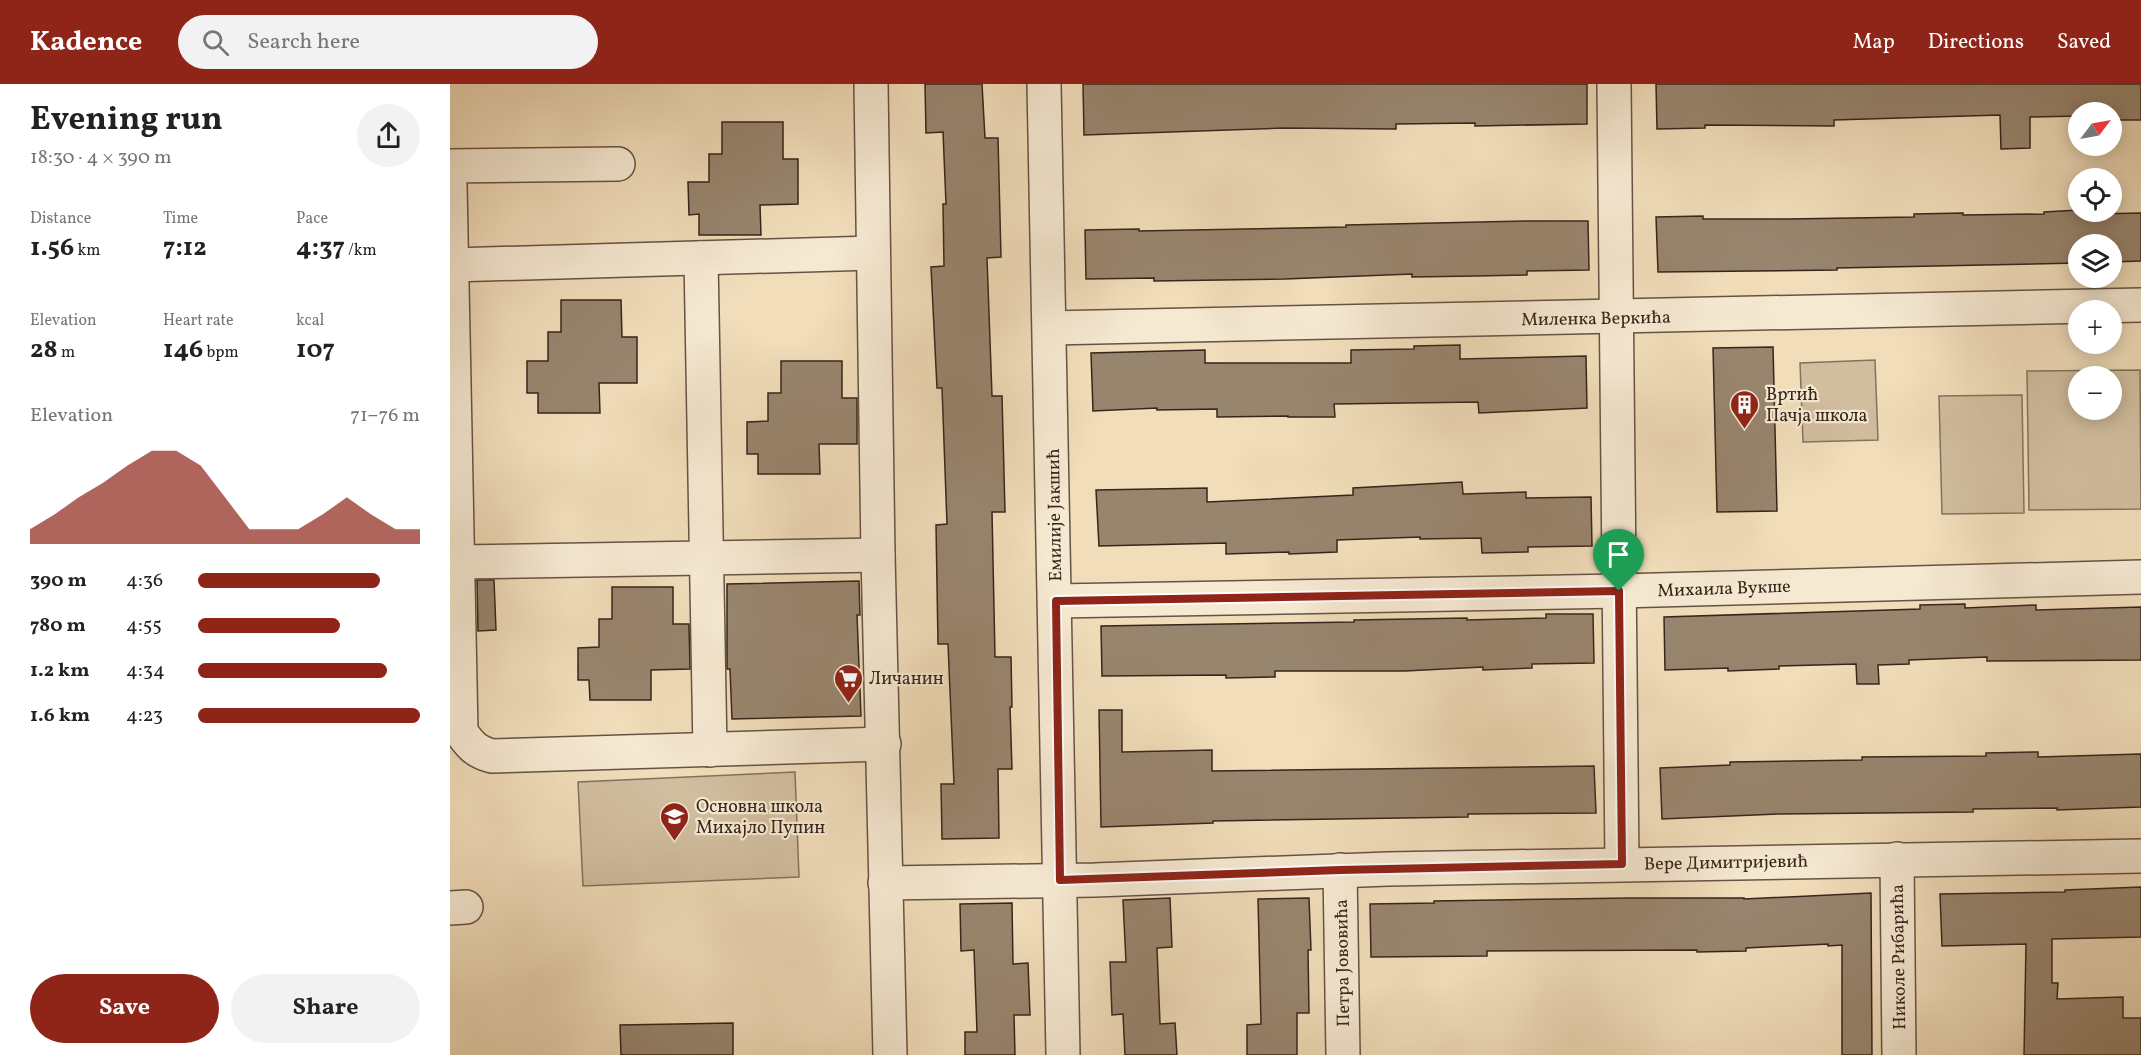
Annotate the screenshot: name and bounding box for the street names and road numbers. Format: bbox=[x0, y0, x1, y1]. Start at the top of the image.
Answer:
street label: Миленка Веркића bbox=[1521, 306, 1671, 333]
street label: Емилије Јакшић bbox=[1042, 448, 1069, 582]
street label: Михаила Вукше bbox=[1657, 575, 1791, 604]
street label: Вере Димитријевић bbox=[1644, 850, 1809, 877]
street label: Николе Рибарића bbox=[1886, 884, 1913, 1030]
street label: Петра Јововића bbox=[1330, 899, 1357, 1027]

